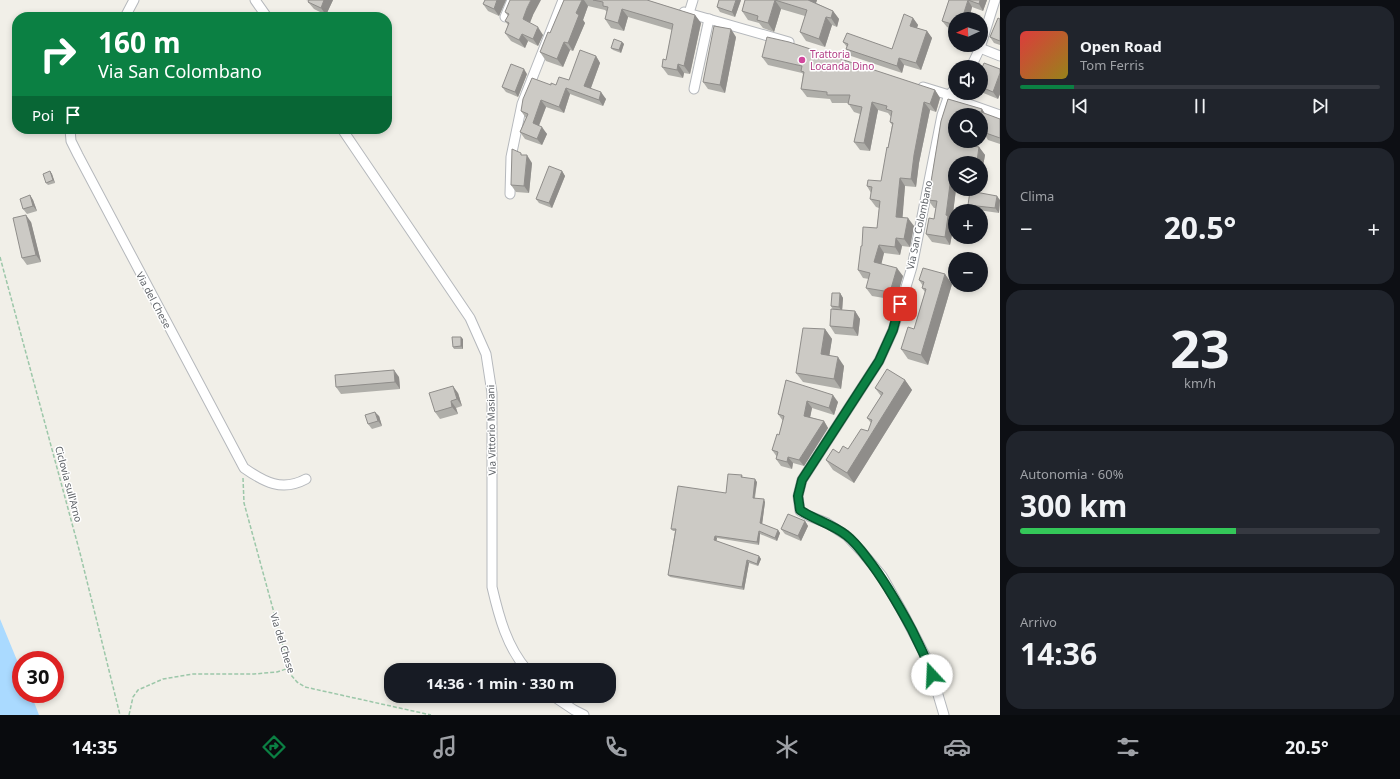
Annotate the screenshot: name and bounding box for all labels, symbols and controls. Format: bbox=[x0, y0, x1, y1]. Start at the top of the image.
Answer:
north arrow bbox=[948, 12, 988, 52]
map controls bbox=[948, 12, 988, 292]
text: 160 m bbox=[98, 23, 181, 61]
icon: right bbox=[32, 28, 84, 80]
text: Open Road bbox=[1080, 36, 1162, 56]
place label: Trattoria Locanda Dino bbox=[810, 47, 874, 73]
marker: Trattoria Locanda Dino bbox=[797, 55, 807, 65]
text: Tom Ferris bbox=[1080, 56, 1144, 74]
text: Via San Colombano bbox=[98, 59, 262, 83]
button: sound bbox=[948, 60, 988, 100]
icon: previous bbox=[1069, 95, 1091, 117]
icon: pause bbox=[1189, 95, 1211, 117]
icon: next bbox=[1309, 95, 1331, 117]
icon: arrive bbox=[62, 104, 84, 126]
text: Poi bbox=[32, 105, 54, 125]
button: search bbox=[948, 108, 988, 148]
button: layers bbox=[948, 156, 988, 196]
street label: Via San Colombano bbox=[903, 179, 935, 271]
text: Clima bbox=[1020, 187, 1054, 205]
button: + bbox=[948, 204, 988, 244]
text: 20.5° bbox=[1164, 207, 1236, 248]
text: − bbox=[1020, 213, 1033, 243]
text: + bbox=[1367, 213, 1380, 243]
button: − bbox=[948, 252, 988, 292]
street label: Via del Chese bbox=[133, 269, 175, 331]
pin bbox=[883, 287, 917, 321]
icon: arrive bbox=[889, 293, 911, 315]
text: 23 bbox=[1170, 312, 1230, 383]
text: km/h bbox=[1184, 374, 1216, 392]
street label: Via Vittorio Masiani bbox=[483, 385, 499, 475]
street label: Ciclovia sull'Arno bbox=[52, 444, 86, 524]
text: Autonomia · 60% bbox=[1020, 465, 1124, 483]
text: 300 km bbox=[1020, 485, 1127, 526]
street label: Via del Chese bbox=[267, 611, 299, 675]
text: Arrivo bbox=[1020, 613, 1057, 631]
text: 14:36 bbox=[1020, 633, 1097, 674]
speed limit sign: 30 bbox=[12, 651, 64, 703]
position arrow bbox=[911, 654, 953, 696]
text: 14:36 · 1 min · 330 m bbox=[426, 673, 574, 693]
icon: directions bbox=[260, 733, 288, 761]
icon: music bbox=[431, 733, 459, 761]
icon: phone bbox=[602, 733, 630, 761]
icon: climate bbox=[773, 733, 801, 761]
icon: car bbox=[943, 733, 971, 761]
icon: filters bbox=[1114, 733, 1142, 761]
text: 14:35 bbox=[71, 735, 118, 759]
text: 20.5° bbox=[1285, 735, 1329, 759]

